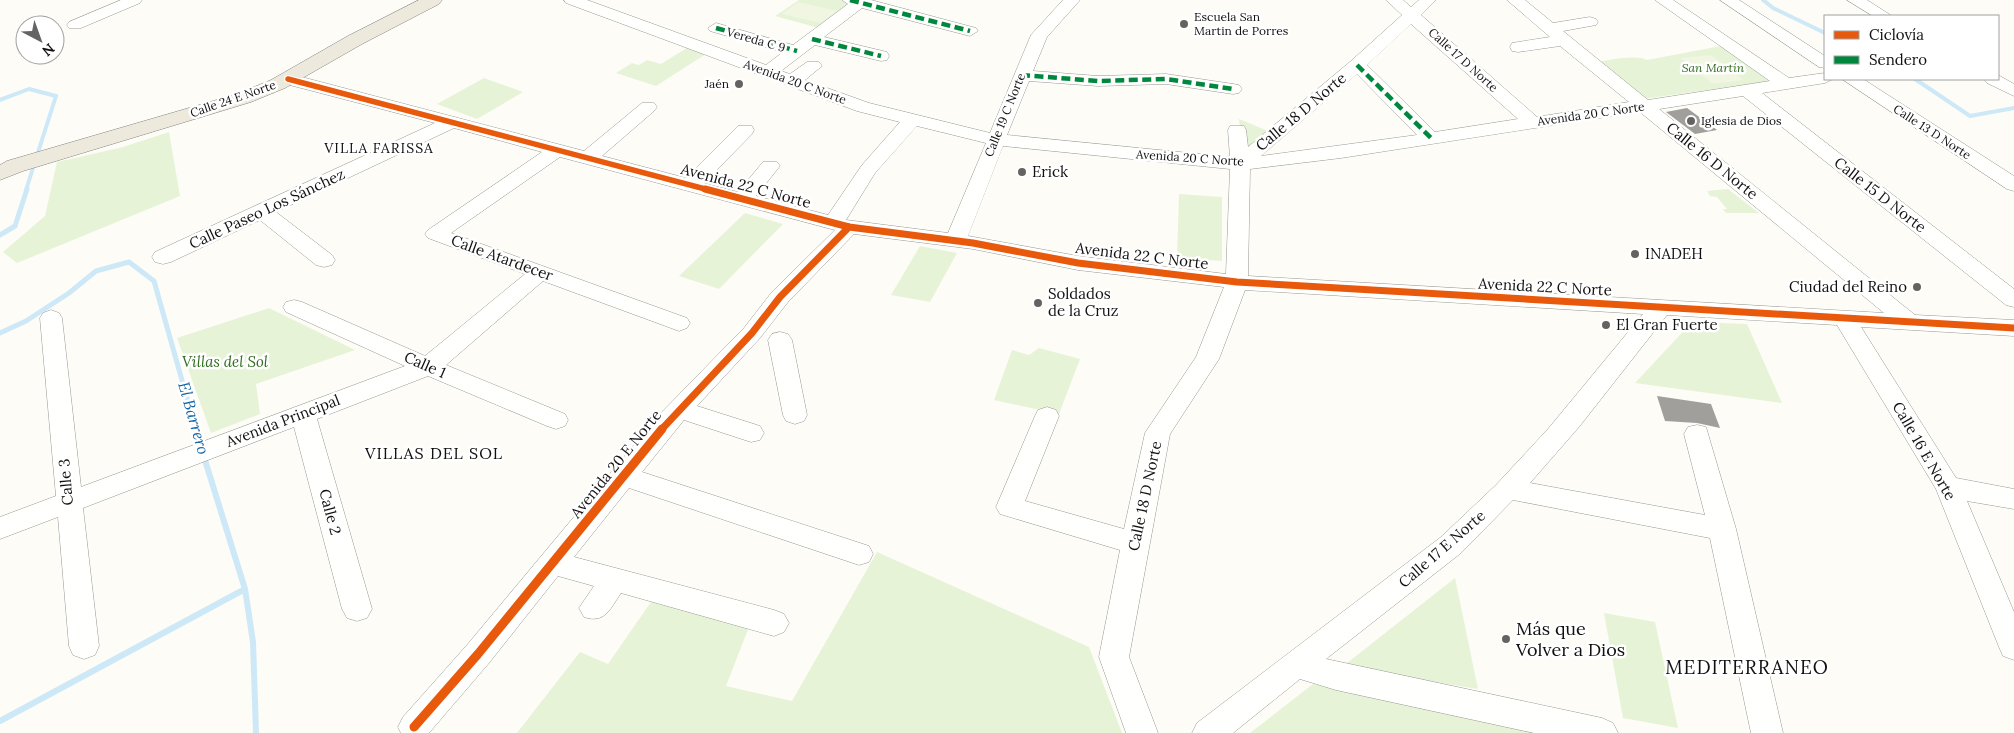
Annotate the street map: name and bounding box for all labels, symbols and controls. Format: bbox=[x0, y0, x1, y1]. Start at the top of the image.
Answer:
place label: Escuela San Martin de Porres bbox=[1194, 9, 1289, 38]
north arrow bbox=[15, 15, 65, 65]
legend bbox=[1824, 15, 1999, 80]
marker: Escuela San Martin de Porres bbox=[1178, 18, 1190, 30]
street label: Vereda C 9 bbox=[724, 24, 787, 55]
street label: Calle 17 D Norte bbox=[1425, 24, 1502, 95]
text: Ciclovía bbox=[1869, 25, 1924, 44]
text: N bbox=[38, 39, 59, 60]
text: Sendero bbox=[1869, 50, 1927, 69]
street label: Avenida 20 C Norte bbox=[741, 56, 849, 107]
park label: San Martín bbox=[1682, 60, 1745, 75]
street label: Calle 18 D Norte bbox=[1252, 68, 1350, 155]
street label: Calle 19 C Norte bbox=[981, 70, 1028, 159]
place label: Jaén bbox=[704, 76, 729, 91]
street label: Calle 24 E Norte bbox=[188, 77, 278, 120]
marker: Jaén bbox=[733, 78, 745, 90]
street label: Avenida 20 C Norte bbox=[1535, 98, 1646, 129]
street label: Calle 13 D Norte bbox=[1891, 101, 1974, 163]
place label: Iglesia de Dios bbox=[1701, 113, 1782, 128]
marker: Iglesia de Dios bbox=[1685, 115, 1697, 127]
street label: Calle 16 D Norte bbox=[1663, 118, 1762, 203]
district label: VILLA FARISSA bbox=[323, 139, 434, 157]
street label: Avenida 20 C Norte bbox=[1135, 146, 1245, 169]
street label: Calle 15 D Norte bbox=[1830, 153, 1930, 236]
street label: Avenida 22 C Norte bbox=[678, 159, 813, 212]
place label: Erick bbox=[1032, 162, 1068, 181]
street label: Calle Paseo Los Sánchez bbox=[186, 164, 348, 253]
marker: Erick bbox=[1016, 166, 1028, 178]
street label: Calle Atardecer bbox=[449, 230, 556, 285]
street label: Avenida 22 C Norte bbox=[1074, 238, 1210, 273]
place label: INADEH bbox=[1645, 244, 1703, 263]
marker: INADEH bbox=[1629, 248, 1641, 260]
street label: Avenida 22 C Norte bbox=[1477, 273, 1612, 299]
place label: Ciudad del Reino bbox=[1789, 277, 1907, 296]
marker: Ciudad del Reino bbox=[1911, 281, 1923, 293]
place label: Soldados de la Cruz bbox=[1048, 284, 1118, 320]
marker: Soldados de la Cruz bbox=[1032, 297, 1044, 309]
place label: El Gran Fuerte bbox=[1616, 315, 1718, 334]
marker: El Gran Fuerte bbox=[1600, 319, 1612, 331]
street label: Calle 1 bbox=[401, 347, 449, 382]
park label: Villas del Sol bbox=[182, 352, 269, 371]
water label: El Barrero bbox=[174, 379, 214, 457]
street label: Avenida Principal bbox=[222, 390, 343, 451]
street label: Calle 16 E Norte bbox=[1889, 398, 1960, 503]
street label: Avenida 20 E Norte bbox=[565, 406, 665, 522]
street label: Calle 18 D Norte bbox=[1124, 439, 1165, 553]
district label: VILLAS DEL SOL bbox=[364, 443, 503, 463]
street label: Calle 3 bbox=[54, 458, 77, 506]
street label: Calle 2 bbox=[315, 487, 346, 537]
street label: Calle 17 E Norte bbox=[1394, 506, 1489, 591]
place label: Más que Volver a Dios bbox=[1515, 617, 1625, 661]
marker: Más que Volver a Dios bbox=[1500, 633, 1512, 645]
district label: MEDITERRANEO bbox=[1665, 655, 1829, 679]

